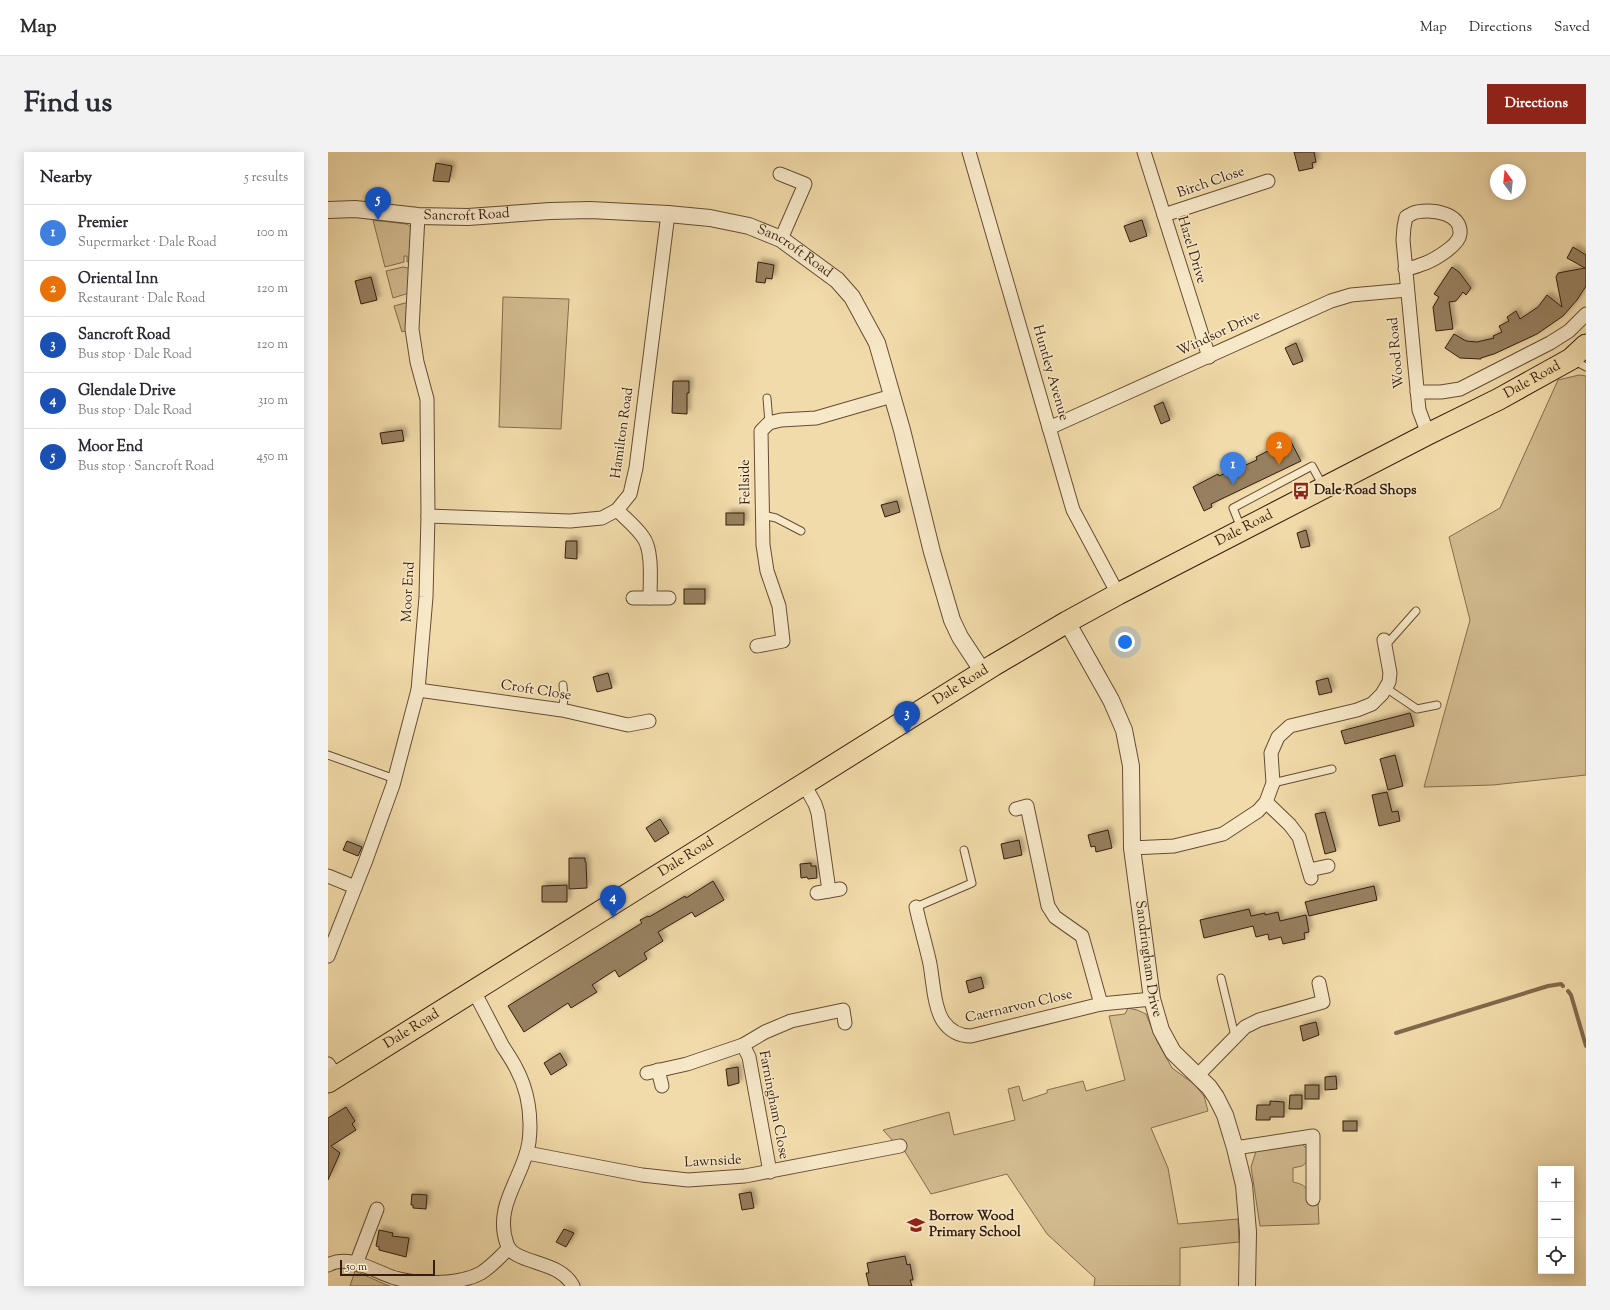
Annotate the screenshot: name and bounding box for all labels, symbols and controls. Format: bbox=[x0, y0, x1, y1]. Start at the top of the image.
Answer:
text: Map bbox=[20, 14, 57, 41]
text: Map bbox=[1420, 18, 1447, 38]
text: Directions bbox=[1469, 18, 1532, 38]
text: Saved bbox=[1554, 18, 1590, 38]
text: Find us bbox=[24, 84, 112, 124]
button: Directions bbox=[1487, 84, 1586, 124]
street label: Birch Close bbox=[1175, 162, 1247, 204]
north arrow bbox=[1490, 164, 1526, 200]
text: Nearby bbox=[40, 166, 92, 190]
text: 5 results bbox=[244, 169, 288, 187]
pin: 5 bbox=[365, 187, 391, 220]
street label: Sancroft Road bbox=[423, 204, 510, 227]
text: Premier bbox=[78, 213, 128, 234]
street label: Hazel Drive bbox=[1171, 214, 1211, 286]
street label: Sancroft Road bbox=[754, 220, 836, 283]
text: 1 bbox=[51, 224, 55, 242]
text: 100 m bbox=[256, 224, 288, 242]
text: Supermarket · Dale Road bbox=[78, 234, 217, 252]
text: Oriental Inn bbox=[78, 269, 158, 290]
text: 2 bbox=[50, 280, 56, 298]
text: 120 m bbox=[257, 280, 288, 298]
text: Restaurant · Dale Road bbox=[78, 290, 205, 308]
street label: Windsor Drive bbox=[1174, 306, 1264, 362]
street label: Wood Road bbox=[1384, 316, 1410, 390]
street label: Huntley Avenue bbox=[1027, 323, 1073, 423]
text: Sancroft Road bbox=[78, 325, 170, 346]
text: 3 bbox=[50, 336, 56, 354]
text: 120 m bbox=[257, 336, 288, 354]
text: Bus stop · Dale Road bbox=[78, 346, 192, 364]
street label: Dale Road bbox=[1500, 356, 1565, 404]
text: Glendale Drive bbox=[78, 381, 176, 402]
street label: Hamilton Road bbox=[607, 386, 639, 480]
text: 4 bbox=[50, 392, 56, 410]
text: 310 m bbox=[258, 392, 288, 410]
text: Bus stop · Dale Road bbox=[78, 402, 192, 420]
pin: 2 bbox=[1266, 432, 1292, 465]
text: Moor End bbox=[78, 437, 143, 458]
text: 5 bbox=[51, 448, 55, 466]
text: 450 m bbox=[257, 448, 288, 466]
pin: 1 bbox=[1220, 452, 1246, 485]
text: Bus stop · Sancroft Road bbox=[78, 458, 214, 476]
street label: Fellside bbox=[736, 459, 756, 505]
bus stop icon: Dale Road Shops bbox=[1291, 481, 1311, 501]
place label: Dale Road Shops bbox=[1314, 481, 1417, 501]
street label: Dale Road bbox=[1212, 506, 1277, 552]
street label: Moor End bbox=[397, 561, 421, 623]
your location bbox=[1115, 632, 1135, 652]
street label: Dale Road bbox=[929, 661, 993, 711]
street label: Croft Close bbox=[499, 676, 573, 706]
pin: 3 bbox=[894, 701, 920, 734]
street label: Dale Road bbox=[655, 832, 718, 883]
pin: 4 bbox=[600, 885, 626, 918]
street label: Sandringham Drive bbox=[1129, 899, 1167, 1020]
street label: Caernarvon Close bbox=[963, 985, 1075, 1029]
street label: Dale Road bbox=[380, 1004, 444, 1054]
street label: Farningham Close bbox=[753, 1049, 793, 1161]
street label: Lawnside bbox=[684, 1151, 742, 1173]
map controls bbox=[1538, 1166, 1574, 1274]
button: + bbox=[1538, 1166, 1574, 1202]
button: − bbox=[1538, 1202, 1574, 1238]
place label: Borrow Wood Primary School bbox=[929, 1207, 1021, 1243]
school or university icon: Borrow Wood Primary School bbox=[906, 1215, 926, 1235]
button: locate bbox=[1538, 1238, 1574, 1274]
scale bar bbox=[340, 1258, 435, 1277]
text: 50 m bbox=[346, 1259, 367, 1275]

